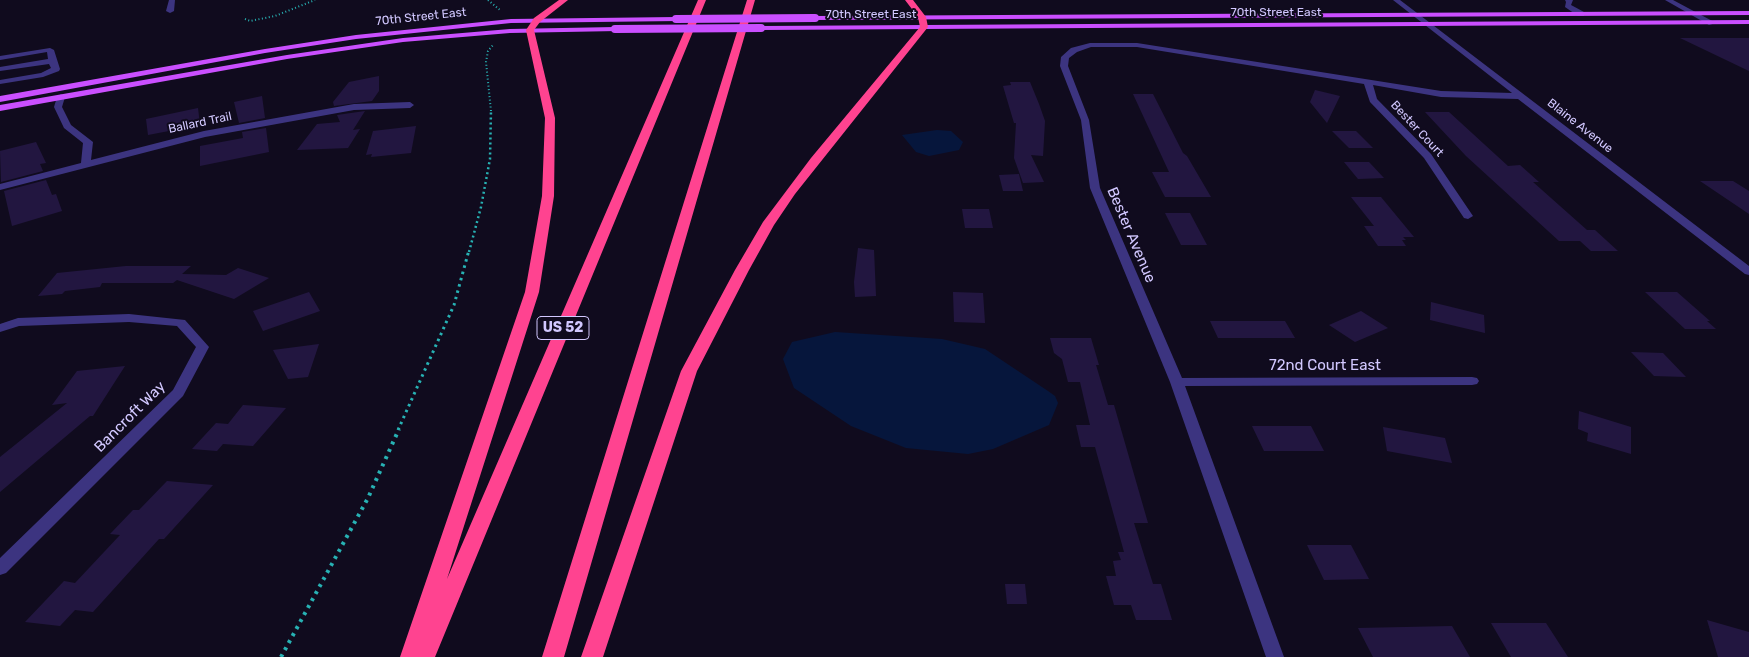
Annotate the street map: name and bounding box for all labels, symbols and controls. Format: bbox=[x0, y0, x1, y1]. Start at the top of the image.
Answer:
street label: 70th Street East bbox=[375, 5, 467, 29]
street label: 70th Street East bbox=[1230, 6, 1322, 20]
street label: 70th Street East bbox=[825, 8, 917, 22]
street label: Blaine Avenue bbox=[1544, 96, 1616, 156]
street label: Bester Court bbox=[1387, 98, 1447, 160]
street label: Ballard Trail bbox=[167, 109, 233, 137]
street label: Bester Avenue bbox=[1103, 184, 1159, 286]
road number: US 52 bbox=[537, 316, 589, 339]
street label: 72nd Court East bbox=[1269, 357, 1381, 375]
street label: Bancroft Way bbox=[91, 378, 169, 456]

